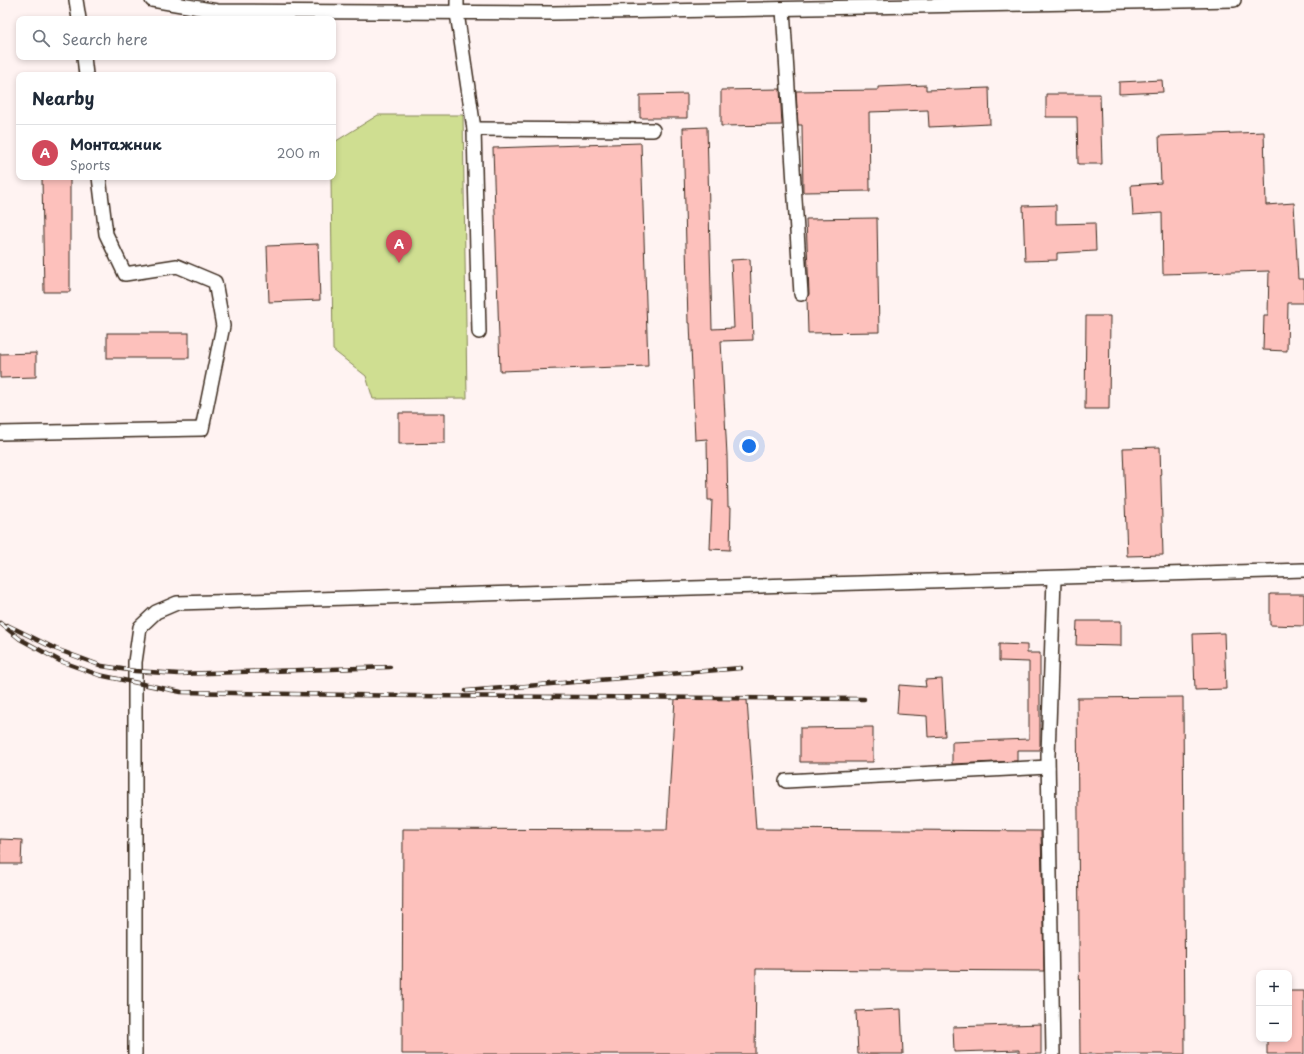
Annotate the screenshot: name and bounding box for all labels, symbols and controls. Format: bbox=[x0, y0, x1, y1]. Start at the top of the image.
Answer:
search box bbox=[16, 16, 336, 60]
icon: search bbox=[30, 27, 52, 49]
text: Search here bbox=[62, 27, 148, 50]
text: Nearby bbox=[32, 85, 94, 111]
text: Монтажник bbox=[70, 132, 162, 155]
text: A bbox=[40, 143, 50, 162]
text: 200 m bbox=[277, 143, 320, 162]
text: Sports bbox=[70, 155, 110, 174]
pin: A bbox=[386, 230, 412, 263]
your location bbox=[739, 436, 759, 456]
map controls bbox=[1256, 970, 1292, 1042]
button: + bbox=[1256, 970, 1292, 1006]
button: − bbox=[1256, 1006, 1292, 1042]

